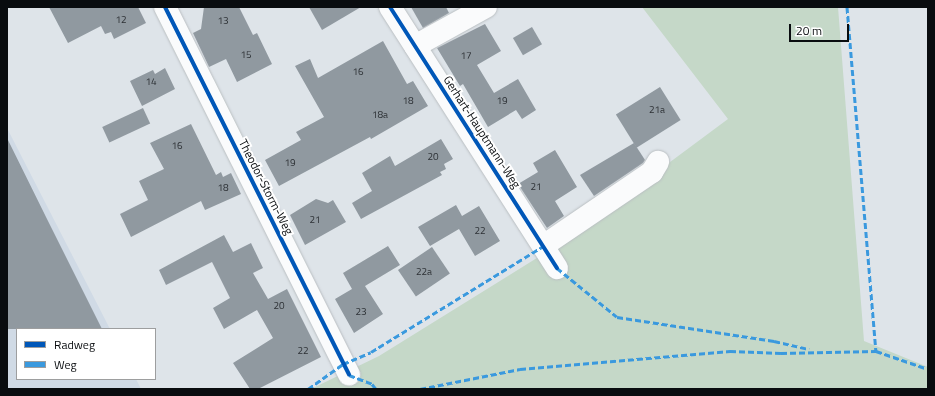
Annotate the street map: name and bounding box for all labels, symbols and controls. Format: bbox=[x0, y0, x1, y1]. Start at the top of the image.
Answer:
house number: 12 bbox=[115, 14, 127, 26]
house number: 13 bbox=[217, 15, 229, 27]
scale bar bbox=[791, 16, 851, 42]
text: 20 m bbox=[796, 21, 822, 40]
house number: 15 bbox=[240, 49, 252, 61]
house number: 17 bbox=[460, 50, 472, 62]
house number: 16 bbox=[352, 66, 364, 78]
street label: Gerhart-Hauptmann-Weg bbox=[440, 73, 524, 191]
house number: 14 bbox=[145, 76, 157, 88]
house number: 18 bbox=[402, 95, 414, 107]
house number: 19 bbox=[496, 95, 508, 107]
house number: 21a bbox=[649, 104, 665, 116]
house number: 18a bbox=[372, 109, 388, 121]
street label: Theodor-Storm-Weg bbox=[236, 137, 296, 237]
house number: 16 bbox=[171, 140, 183, 152]
house number: 20 bbox=[427, 151, 439, 163]
house number: 19 bbox=[284, 157, 296, 169]
house number: 21 bbox=[530, 181, 542, 193]
house number: 18 bbox=[217, 182, 229, 194]
house number: 21 bbox=[309, 214, 321, 226]
house number: 22 bbox=[474, 225, 486, 237]
house number: 22a bbox=[416, 266, 432, 278]
house number: 20 bbox=[273, 300, 285, 312]
house number: 23 bbox=[355, 306, 367, 318]
legend bbox=[16, 328, 156, 380]
text: Radweg bbox=[54, 335, 95, 354]
house number: 22 bbox=[297, 345, 309, 357]
text: Weg bbox=[54, 355, 77, 374]

